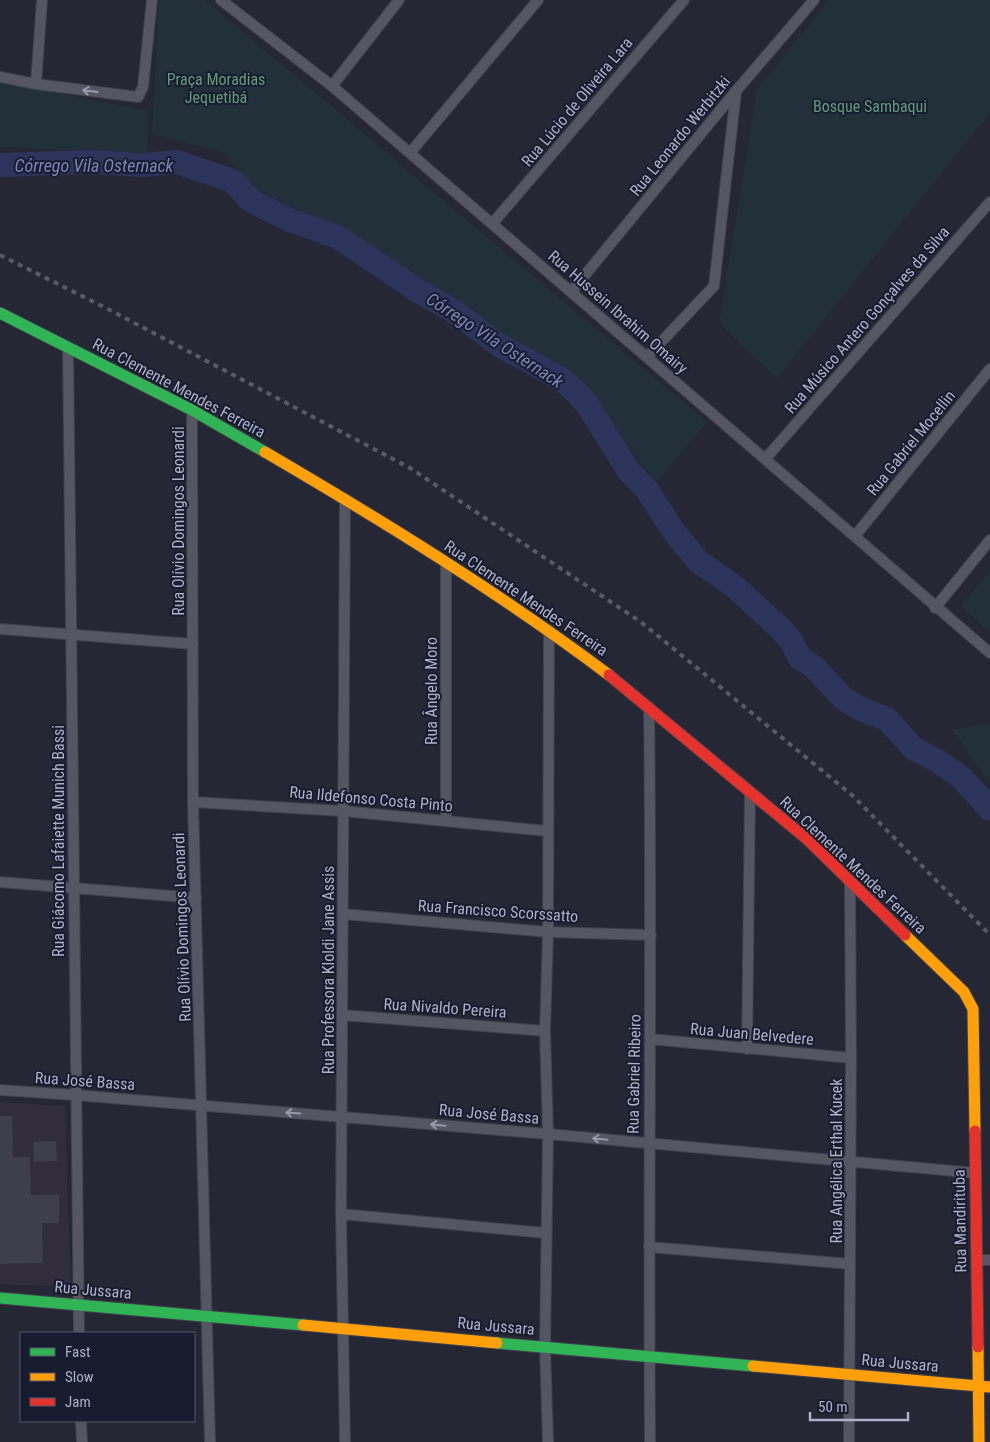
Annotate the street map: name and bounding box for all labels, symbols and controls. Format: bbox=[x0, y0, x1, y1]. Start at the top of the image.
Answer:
street label: Rua Lúcio de Oliveira Lara bbox=[517, 34, 637, 170]
park label: Praça Moradias Jequetibá bbox=[167, 70, 265, 107]
street label: Rua Leonardo Werbitzki bbox=[626, 72, 734, 200]
one-way arrow bbox=[82, 86, 98, 96]
park label: Bosque Sambaqui bbox=[813, 97, 927, 116]
water label: Córrego Vila Osternack bbox=[15, 155, 175, 176]
street label: Rua Músico Antero Gonçalves da Silva bbox=[781, 223, 953, 417]
street label: Rua Hussein Ibrahim Omairy bbox=[544, 246, 692, 378]
water label: Córrego Vila Osternack bbox=[423, 288, 568, 393]
street label: Rua Clemente Mendes Ferreira bbox=[89, 334, 269, 442]
street label: Rua Gabriel Mocellin bbox=[863, 387, 959, 499]
street label: Rua Olívio Domingos Leonardi bbox=[169, 426, 188, 616]
street label: Rua Clemente Mendes Ferreira bbox=[441, 536, 611, 660]
street label: Rua Ângelo Moro bbox=[422, 637, 441, 745]
street label: Rua Giácomo Lafaiette Munich Bassi bbox=[49, 725, 68, 957]
street label: Rua Ildefonso Costa Pinto bbox=[289, 782, 453, 816]
street label: Rua Clemente Mendes Ferreira bbox=[776, 792, 930, 938]
street label: Rua Olívio Domingos Leonardi bbox=[169, 832, 195, 1022]
street label: Rua Professora Kloldi Jane Assis bbox=[319, 866, 338, 1074]
street label: Rua Francisco Scorssatto bbox=[417, 896, 579, 926]
street label: Rua Nivaldo Pereira bbox=[383, 994, 507, 1022]
street label: Rua Gabriel Ribeiro bbox=[623, 1014, 645, 1134]
street label: Rua Juan Belvedere bbox=[689, 1019, 815, 1049]
street label: Rua José Bassa bbox=[34, 1068, 136, 1094]
street label: Rua Angélica Erthal Kucek bbox=[827, 1078, 846, 1244]
street label: Rua José Bassa bbox=[438, 1100, 540, 1128]
one-way arrow bbox=[285, 1108, 301, 1118]
one-way arrow bbox=[430, 1120, 446, 1129]
one-way arrow bbox=[592, 1134, 608, 1144]
street label: Rua Mandirituba bbox=[950, 1169, 970, 1273]
street label: Rua Jussara bbox=[54, 1277, 132, 1303]
street label: Rua Jussara bbox=[457, 1313, 535, 1339]
legend bbox=[20, 1332, 195, 1422]
text: Fast bbox=[65, 1343, 90, 1361]
street label: Rua Jussara bbox=[861, 1350, 939, 1376]
text: Slow bbox=[65, 1368, 94, 1386]
scale bar bbox=[810, 1390, 908, 1422]
text: Jam bbox=[65, 1393, 91, 1411]
text: 50 m bbox=[818, 1398, 848, 1416]

